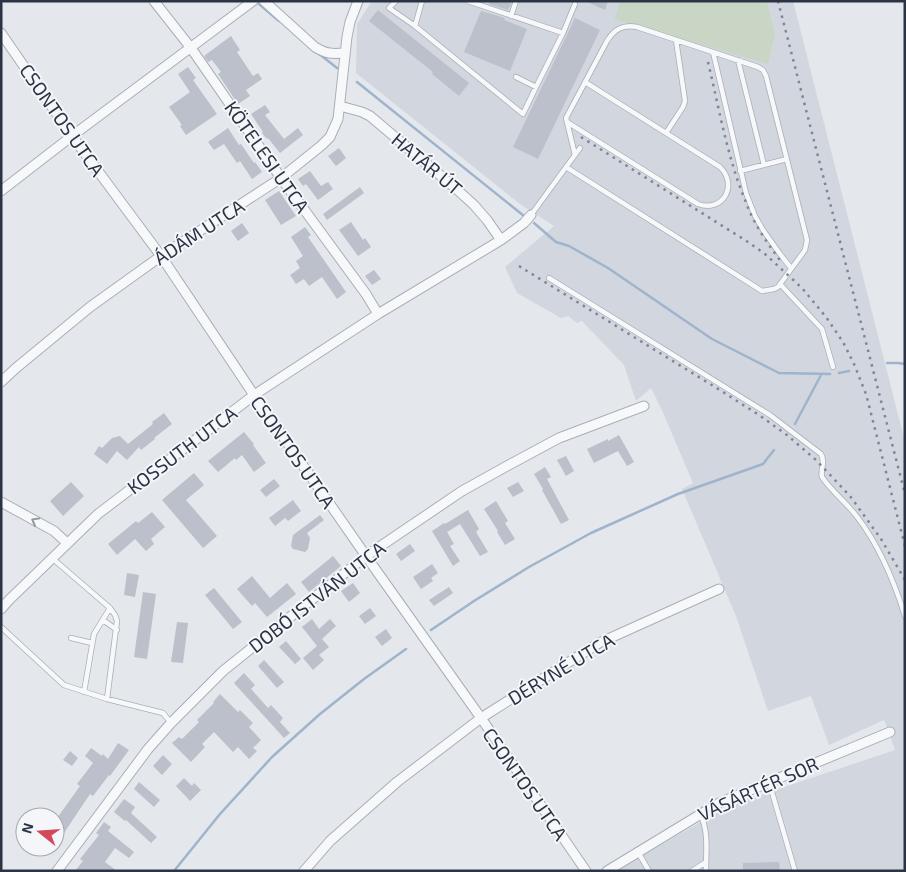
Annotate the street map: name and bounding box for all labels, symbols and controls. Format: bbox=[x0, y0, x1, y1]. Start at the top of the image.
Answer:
street label: CSONTOS UTCA bbox=[15, 59, 110, 181]
street label: KÖTELESI UTCA bbox=[220, 96, 315, 217]
street label: HATÁR ÚT bbox=[387, 128, 467, 200]
street label: ÁDÁM UTCA bbox=[149, 194, 248, 269]
street label: CSONTOS UTCA bbox=[246, 391, 341, 513]
street label: KOSSUTH UTCA bbox=[122, 401, 241, 498]
one-way arrow bbox=[32, 517, 41, 527]
street label: DOBÓ ISTVÁN UTCA bbox=[244, 536, 390, 657]
street label: DÉRYNÉ UTCA bbox=[503, 628, 618, 709]
street label: CSONTOS UTCA bbox=[478, 723, 573, 845]
street label: VÁSÁRTÉR SOR bbox=[694, 752, 822, 825]
north arrow bbox=[15, 807, 65, 857]
text: N bbox=[17, 821, 37, 835]

